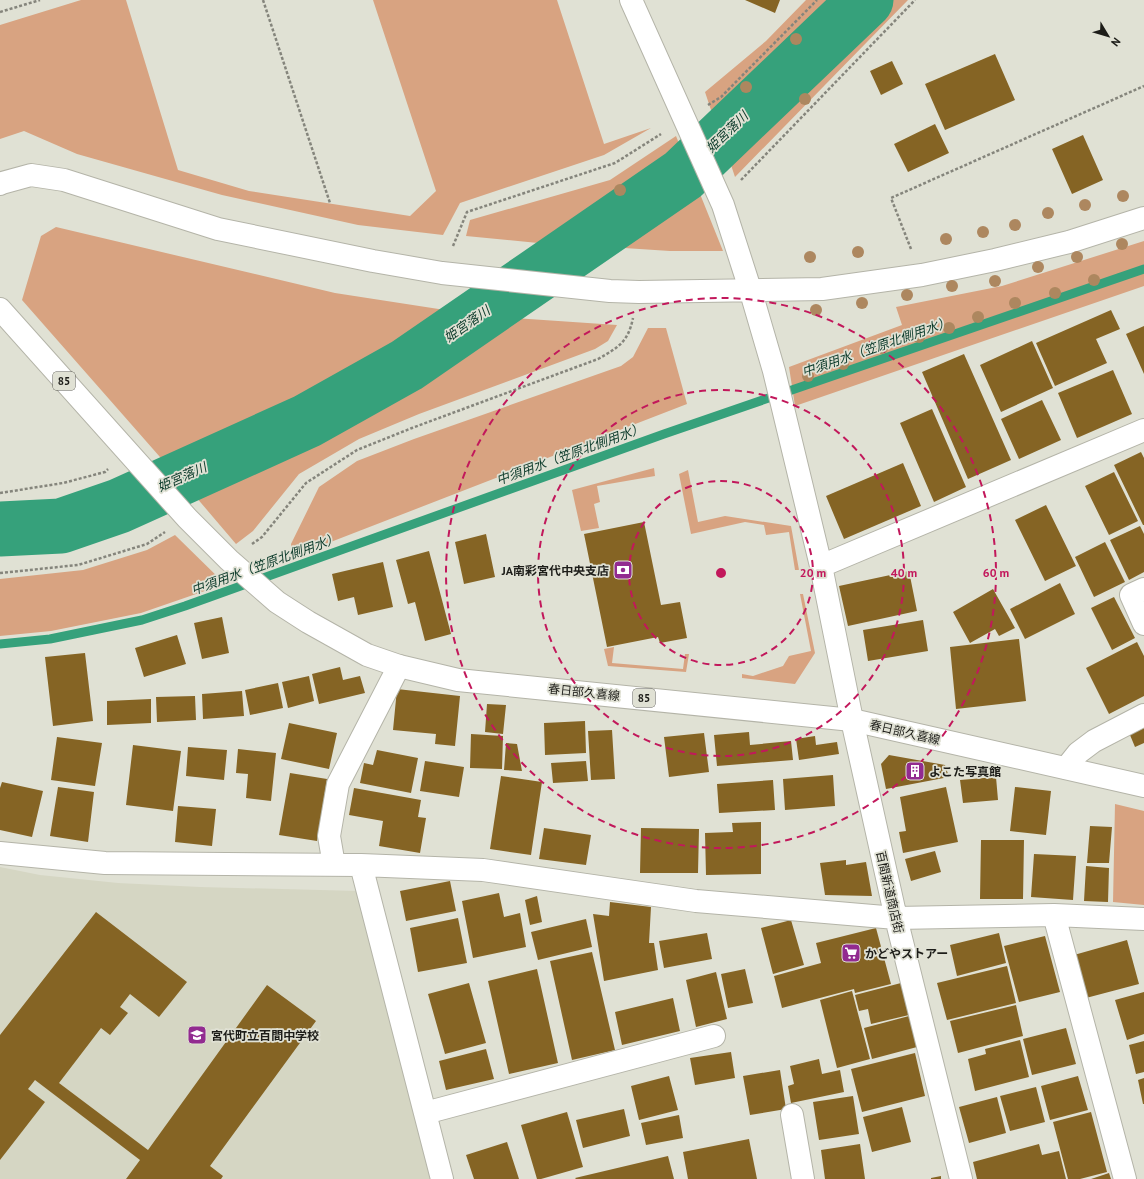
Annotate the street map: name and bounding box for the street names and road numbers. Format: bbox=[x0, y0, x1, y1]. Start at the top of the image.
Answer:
road number: 85 bbox=[53, 372, 75, 390]
street label: 春日部久喜線 bbox=[547, 681, 621, 703]
road number: 85 bbox=[633, 689, 655, 707]
street label: 春日部久喜線 bbox=[868, 717, 942, 747]
street label: 百間新道商店街 bbox=[873, 849, 907, 935]

